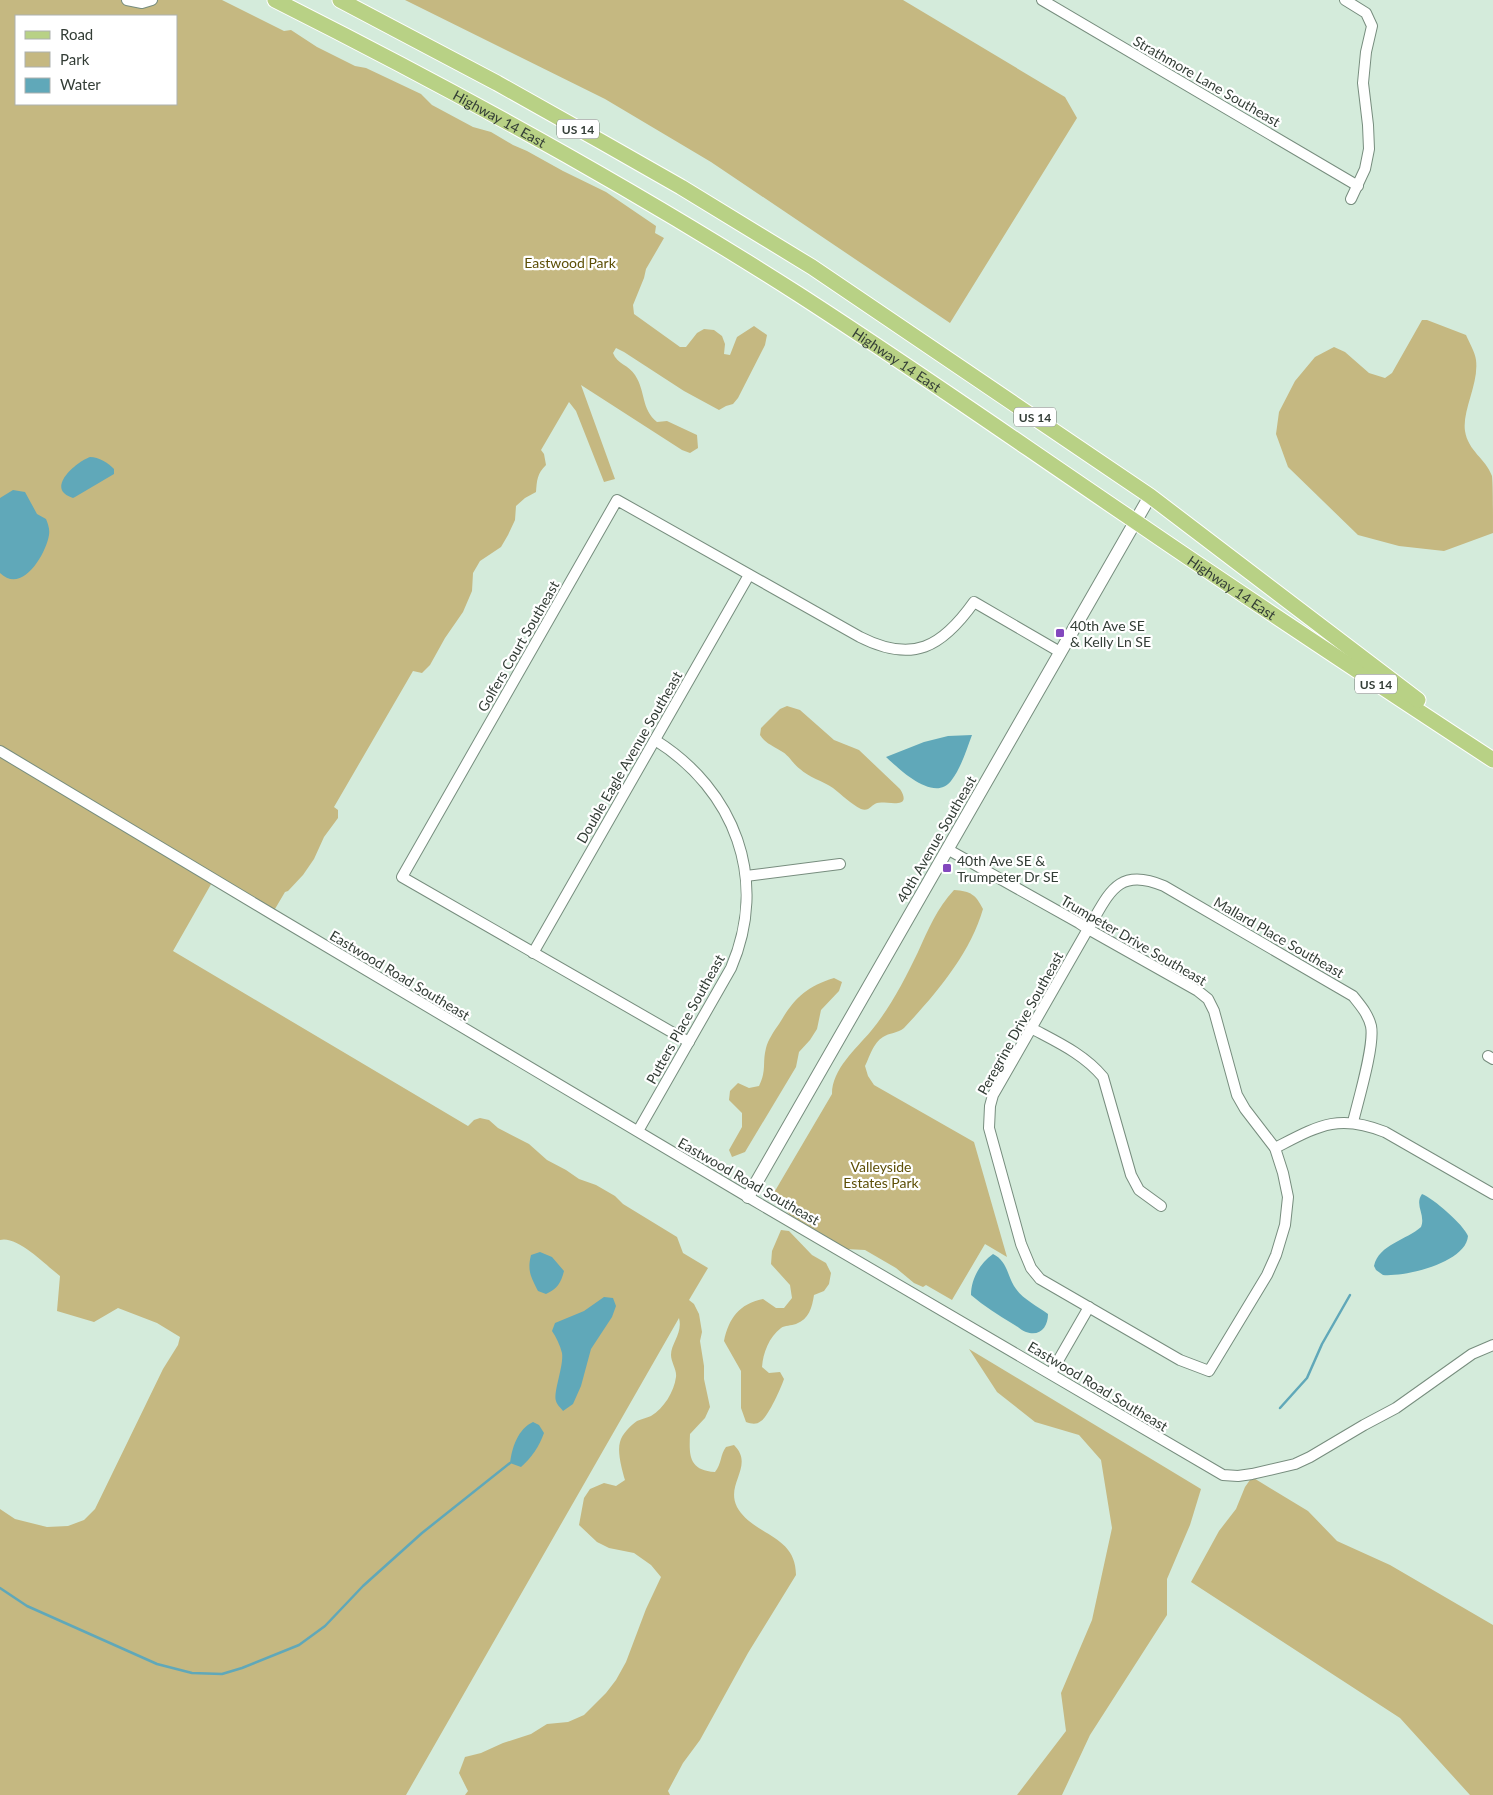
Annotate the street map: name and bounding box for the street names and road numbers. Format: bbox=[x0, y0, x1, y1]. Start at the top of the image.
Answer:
street label: Strathmore Lane Southeast bbox=[1131, 32, 1283, 130]
street label: Highway 14 East bbox=[451, 86, 549, 150]
road number: US 14 bbox=[557, 120, 599, 138]
street label: Highway 14 East bbox=[850, 324, 945, 395]
road number: US 14 bbox=[1014, 408, 1056, 427]
street label: Highway 14 East bbox=[1185, 551, 1280, 623]
street label: Golfers Court Southeast bbox=[474, 578, 562, 714]
street label: Double Eagle Avenue Southeast bbox=[573, 668, 685, 846]
road number: US 14 bbox=[1355, 674, 1397, 694]
street label: 40th Avenue Southeast bbox=[893, 773, 979, 905]
street label: Trumpeter Drive Southeast bbox=[1058, 891, 1210, 989]
street label: Mallard Place Southeast bbox=[1211, 893, 1347, 981]
street label: Eastwood Road Southeast bbox=[327, 926, 473, 1024]
street label: Peregrine Drive Southeast bbox=[974, 949, 1066, 1097]
street label: Putters Place Southeast bbox=[642, 951, 728, 1087]
street label: Eastwood Road Southeast bbox=[675, 1134, 823, 1228]
street label: Eastwood Road Southeast bbox=[1025, 1337, 1171, 1435]

